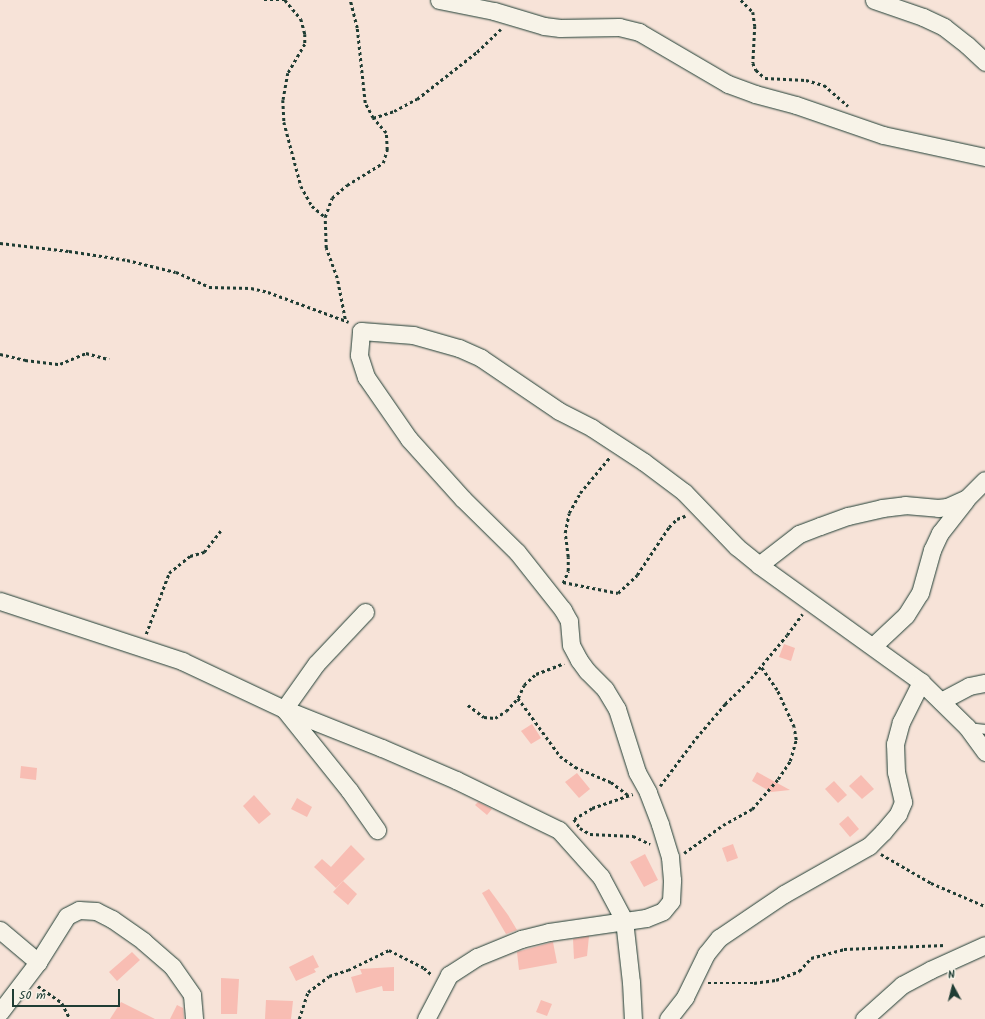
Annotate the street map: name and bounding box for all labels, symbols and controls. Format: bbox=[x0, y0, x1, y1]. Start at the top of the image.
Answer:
text: N bbox=[947, 966, 956, 984]
north arrow bbox=[933, 967, 973, 1007]
scale bar bbox=[14, 981, 122, 1007]
text: 50 m bbox=[19, 986, 46, 1005]

